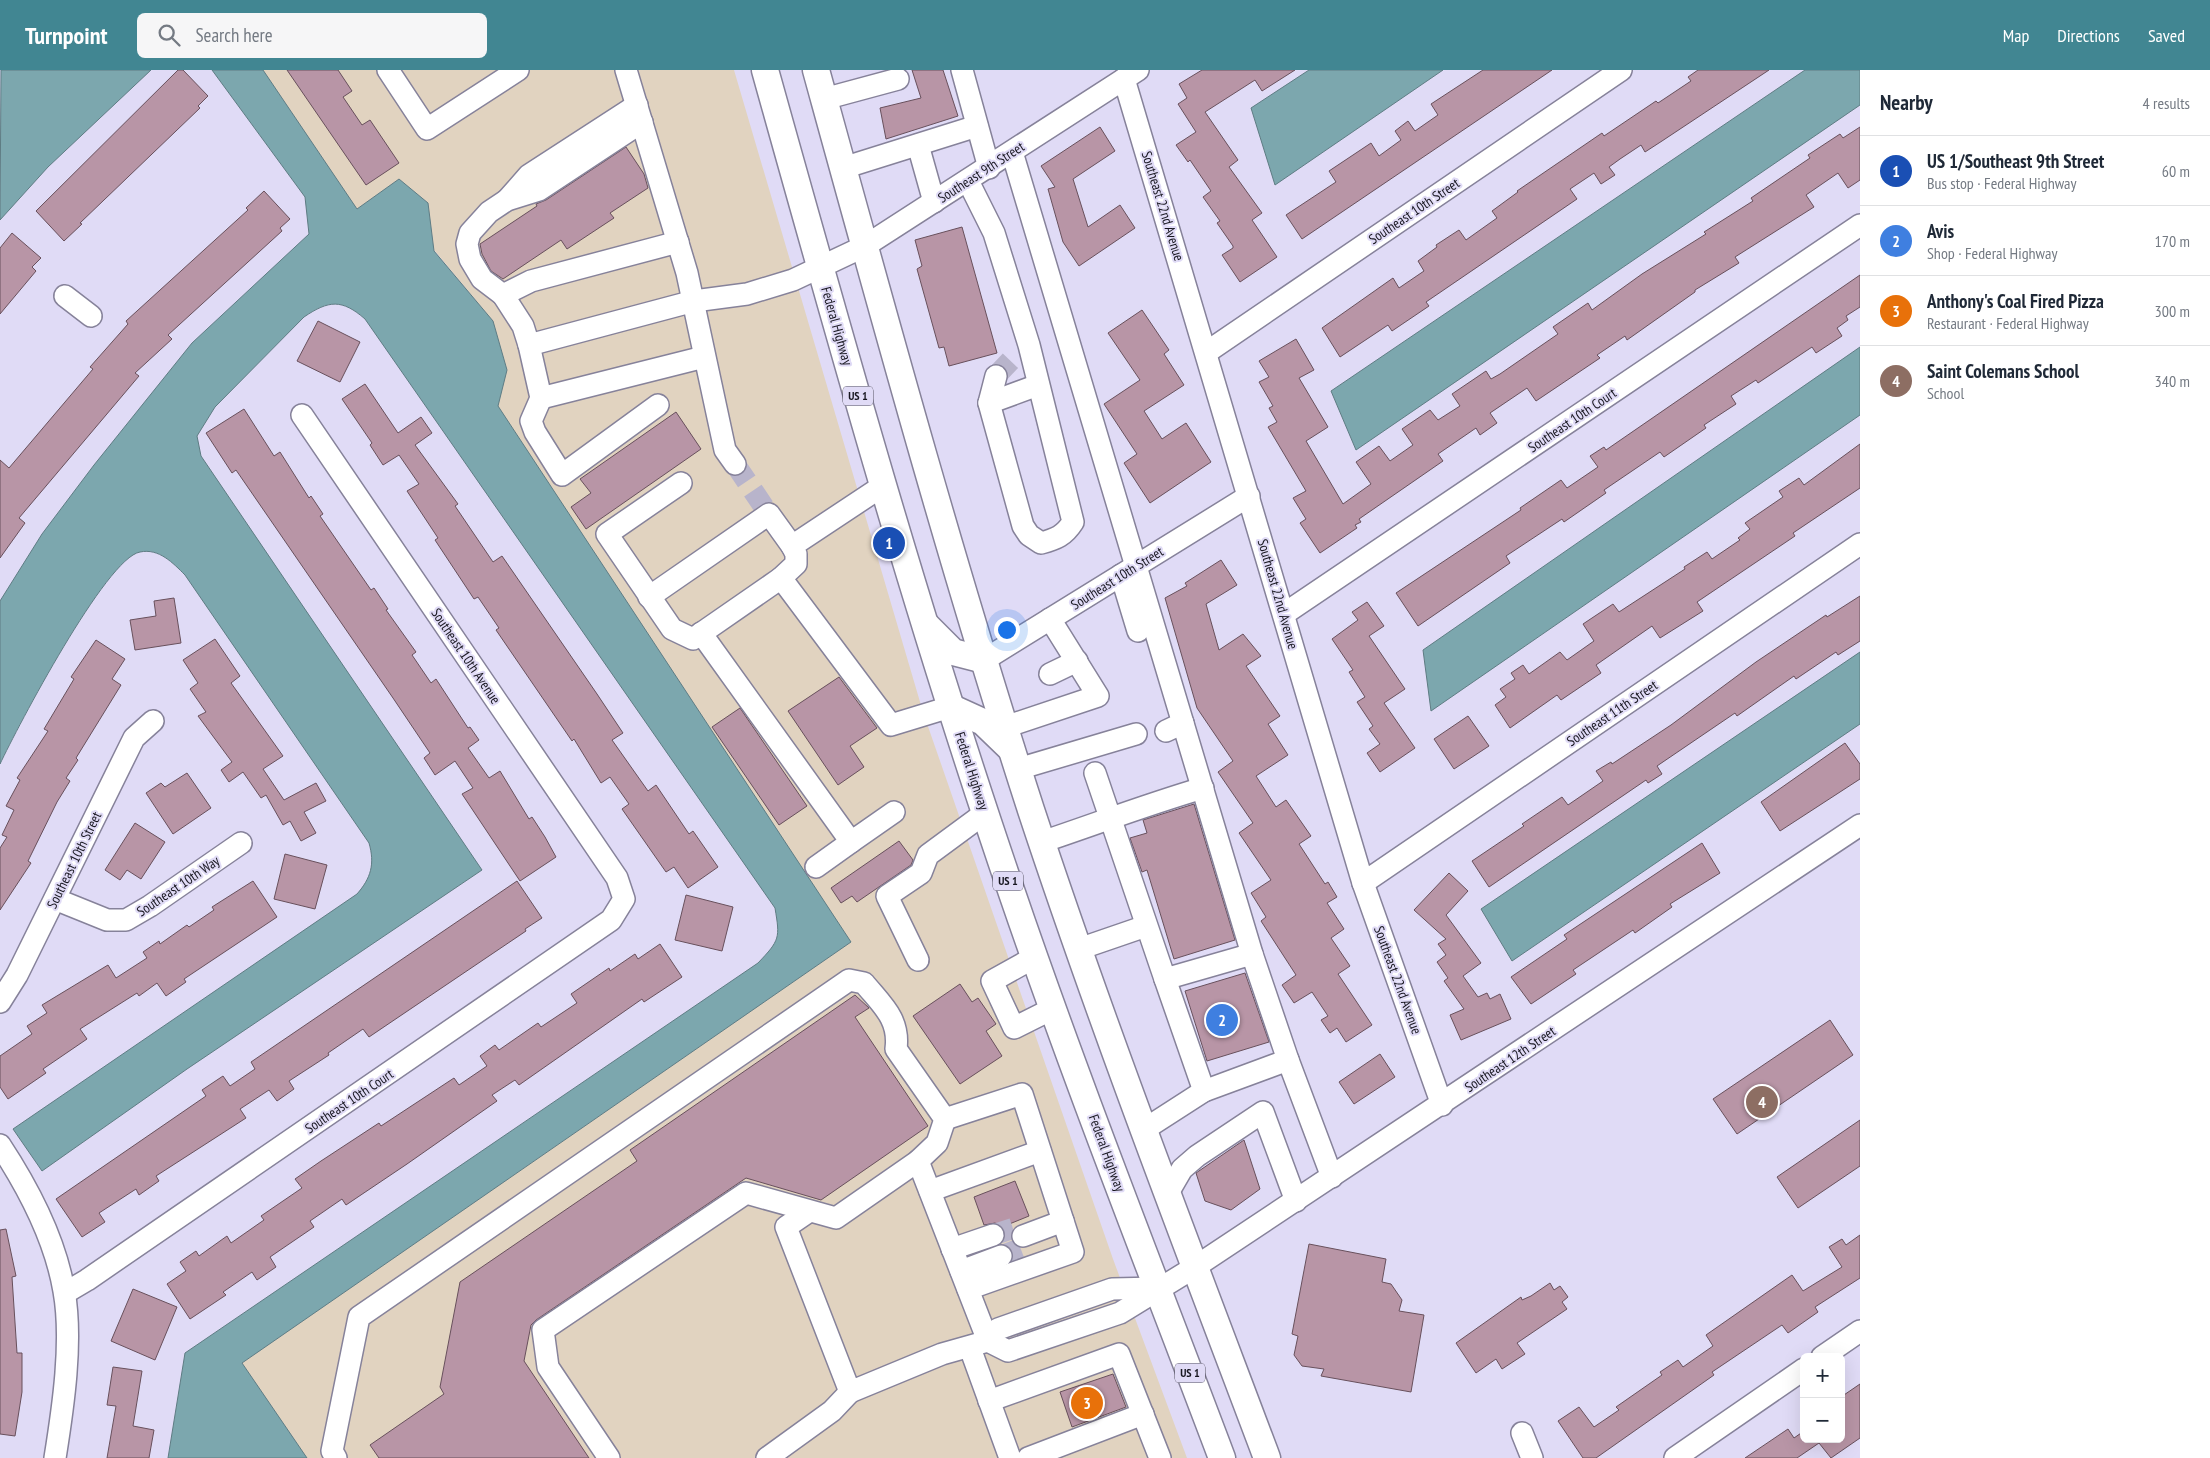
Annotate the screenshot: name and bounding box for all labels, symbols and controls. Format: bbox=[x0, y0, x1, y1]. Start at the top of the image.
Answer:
search box bbox=[137, 13, 487, 58]
text: Turnpoint bbox=[25, 20, 107, 51]
icon: search bbox=[155, 21, 183, 49]
text: Search here bbox=[195, 23, 273, 47]
text: Map bbox=[2003, 24, 2029, 47]
text: Directions bbox=[2057, 24, 2120, 47]
text: Saved bbox=[2148, 24, 2185, 47]
text: Nearby bbox=[1880, 89, 1933, 116]
text: 4 results bbox=[2143, 93, 2190, 113]
street label: Southeast 9th Street bbox=[934, 137, 1028, 207]
street label: Southeast 22nd Avenue bbox=[1138, 149, 1188, 263]
text: US 1/Southeast 9th Street bbox=[1927, 149, 2104, 173]
text: 1 bbox=[1892, 161, 1900, 181]
text: 60 m bbox=[2162, 161, 2190, 181]
text: Bus stop · Federal Highway bbox=[1927, 173, 2077, 193]
street label: Southeast 10th Street bbox=[1365, 174, 1463, 248]
text: Avis bbox=[1927, 219, 1954, 243]
text: 2 bbox=[1892, 231, 1900, 251]
text: 170 m bbox=[2155, 231, 2190, 251]
text: Shop · Federal Highway bbox=[1927, 243, 2057, 263]
street label: Federal Highway bbox=[817, 285, 857, 368]
text: Anthony's Coal Fired Pizza bbox=[1927, 289, 2104, 313]
text: 3 bbox=[1892, 301, 1900, 321]
text: 300 m bbox=[2155, 301, 2190, 321]
text: Restaurant · Federal Highway bbox=[1927, 313, 2089, 333]
text: Saint Colemans School bbox=[1927, 359, 2079, 383]
text: 4 bbox=[1892, 371, 1900, 391]
text: 340 m bbox=[2155, 371, 2190, 391]
text: School bbox=[1927, 383, 1964, 403]
street label: Southeast 10th Court bbox=[1524, 384, 1620, 456]
road number: US 1 bbox=[843, 386, 873, 406]
pin: 1 bbox=[873, 524, 905, 562]
street label: Southeast 22nd Avenue bbox=[1254, 537, 1302, 651]
street label: Southeast 10th Street bbox=[1067, 542, 1167, 614]
street label: Southeast 10th Avenue bbox=[427, 605, 505, 707]
your location bbox=[994, 617, 1020, 643]
street label: Southeast 11th Street bbox=[1563, 676, 1661, 750]
street label: Federal Highway bbox=[951, 730, 993, 813]
street label: Southeast 10th Street bbox=[43, 808, 105, 911]
street label: Southeast 10th Way bbox=[133, 851, 224, 920]
road number: US 1 bbox=[993, 871, 1023, 890]
street label: Southeast 22nd Avenue bbox=[1370, 923, 1426, 1037]
pin: 2 bbox=[1206, 1001, 1238, 1039]
street label: Southeast 12th Street bbox=[1461, 1022, 1559, 1096]
street label: Southeast 10th Court bbox=[301, 1065, 397, 1137]
pin: 4 bbox=[1746, 1083, 1778, 1121]
street label: Federal Highway bbox=[1085, 1112, 1130, 1195]
map controls bbox=[1800, 1353, 1845, 1443]
button: + bbox=[1800, 1353, 1845, 1398]
road number: US 1 bbox=[1175, 1364, 1205, 1382]
pin: 3 bbox=[1071, 1384, 1103, 1422]
button: − bbox=[1800, 1398, 1845, 1443]

